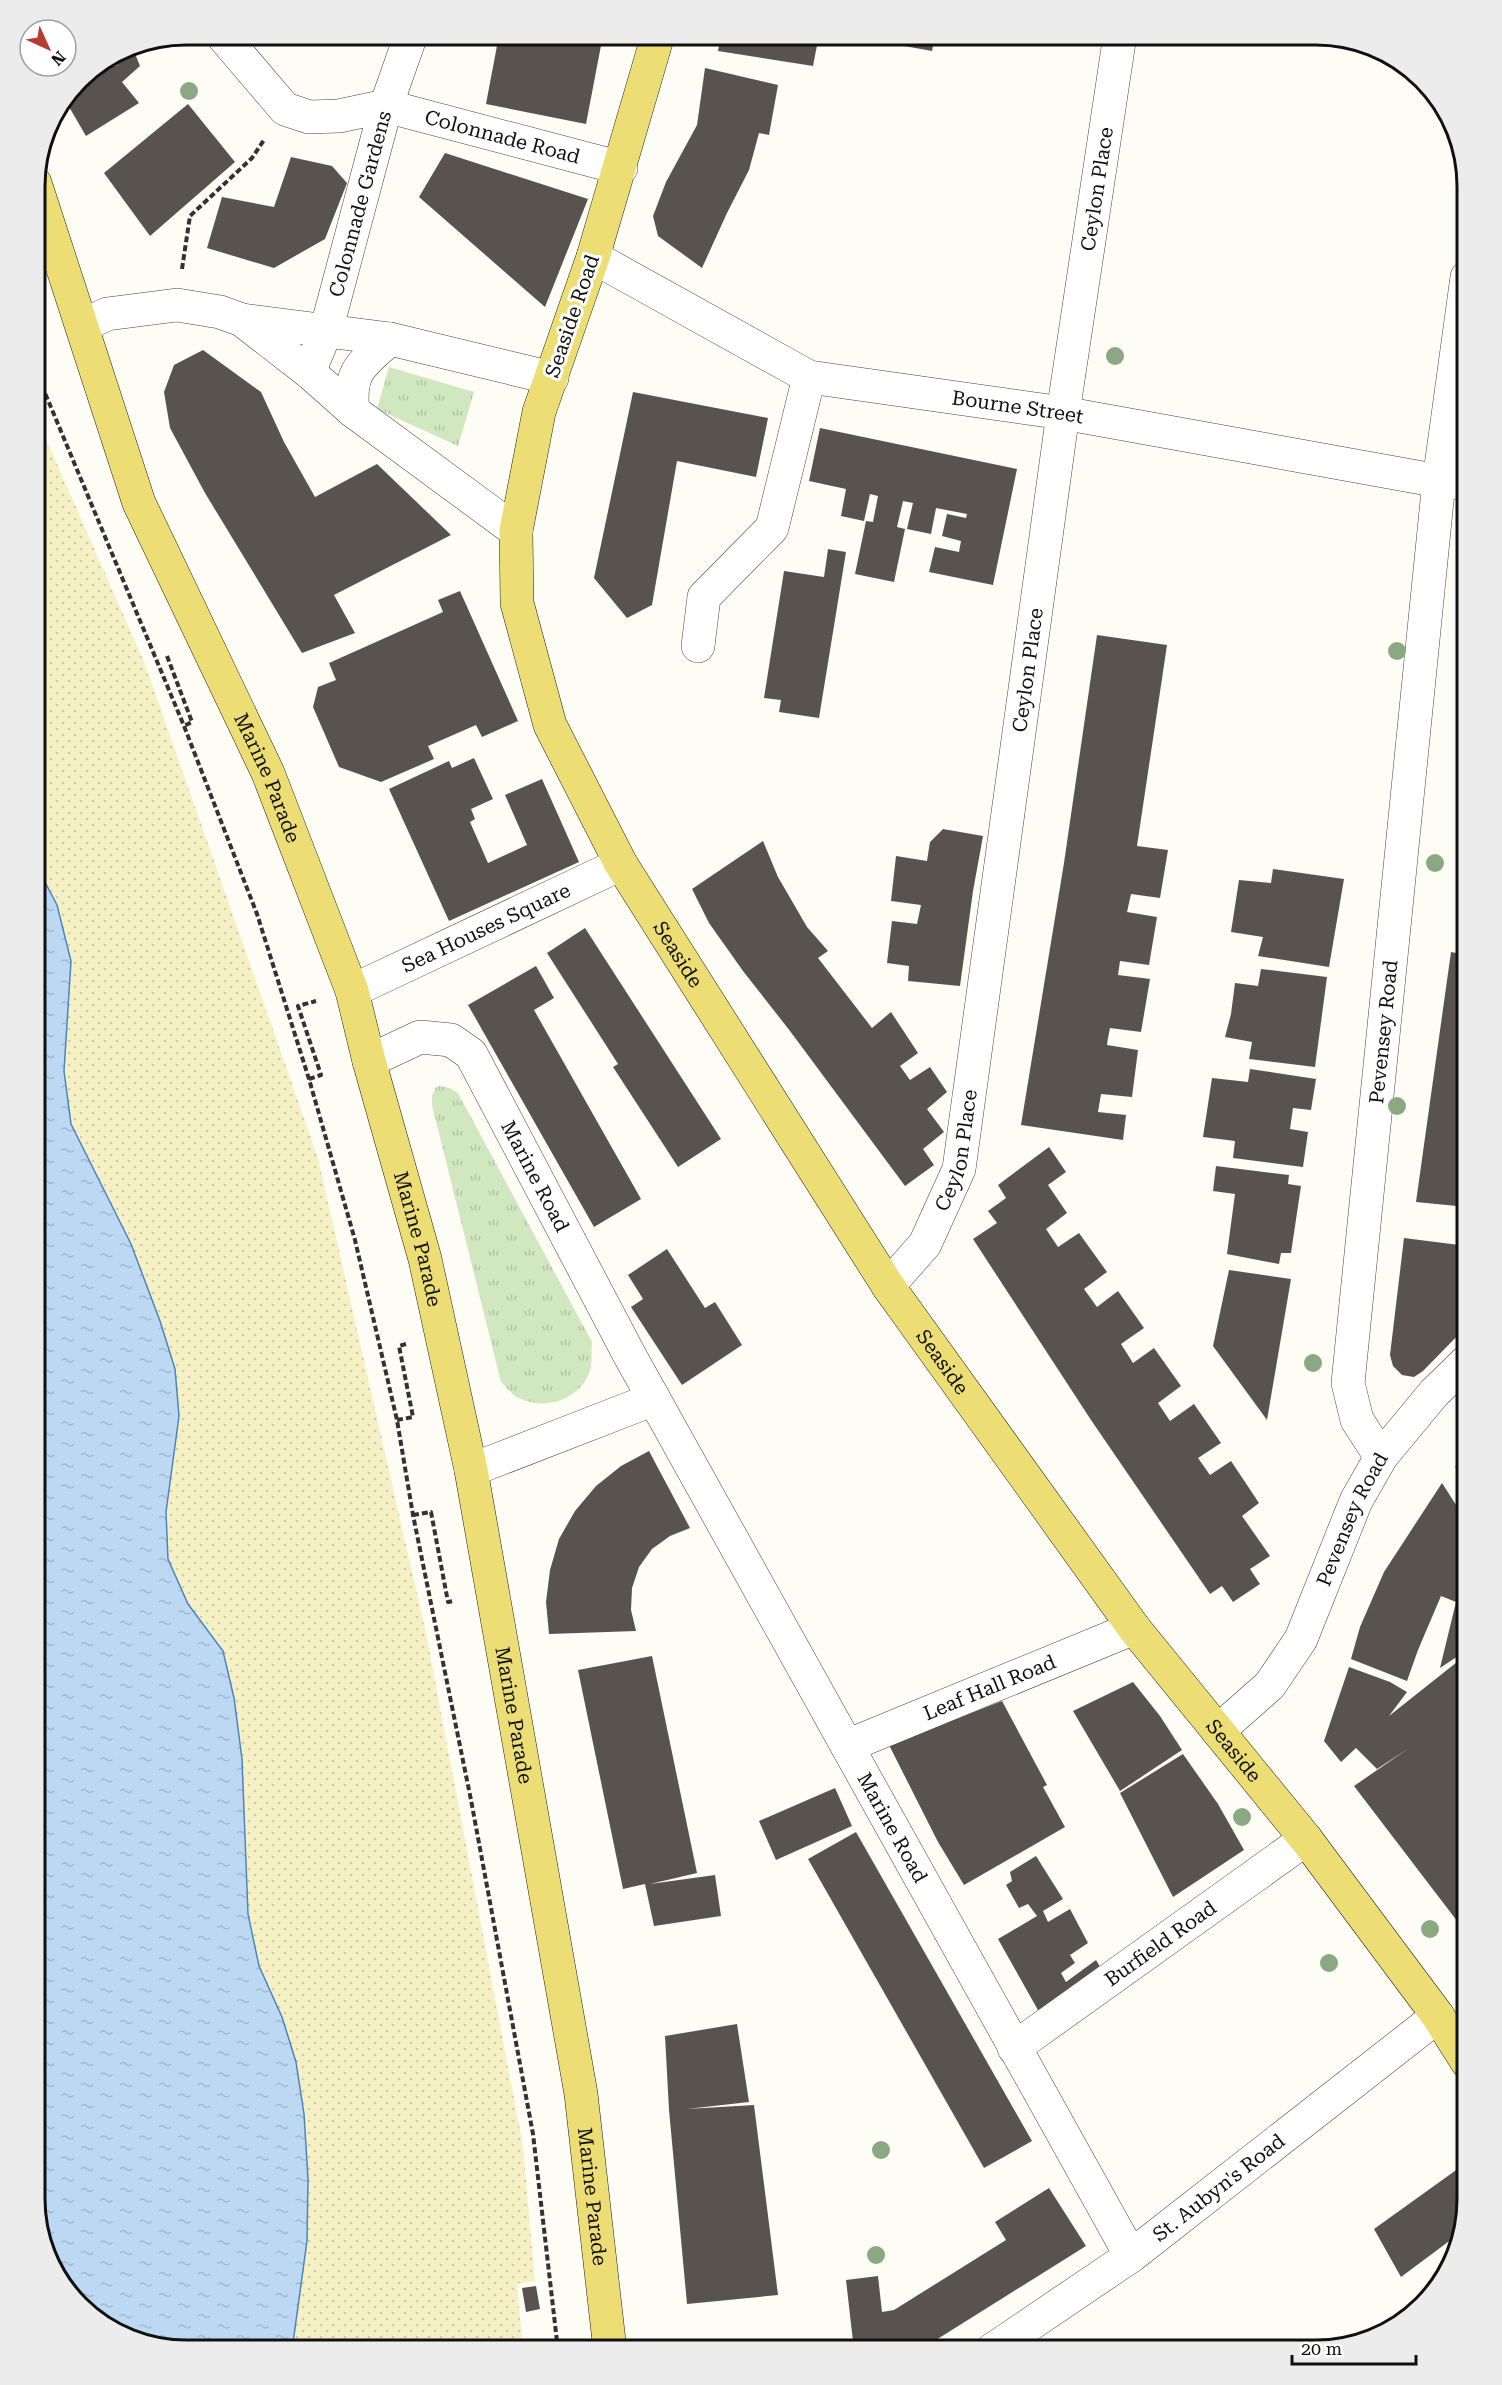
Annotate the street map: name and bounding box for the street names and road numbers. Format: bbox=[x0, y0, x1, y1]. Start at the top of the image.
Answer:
street label: Colonnade Road bbox=[422, 105, 583, 169]
street label: Colonnade Gardens bbox=[324, 108, 396, 299]
street label: Ceylon Place bbox=[1076, 125, 1118, 253]
street label: Seaside Road bbox=[540, 251, 604, 381]
street label: Bourne Street bbox=[950, 385, 1086, 429]
street label: Ceylon Place bbox=[1007, 606, 1048, 734]
street label: Marine Parade bbox=[229, 709, 306, 846]
street label: Sea Houses Square bbox=[398, 878, 574, 978]
street label: Seaside bbox=[648, 917, 708, 992]
street label: Pevensey Road bbox=[1364, 959, 1403, 1105]
street label: Ceylon Place bbox=[930, 1088, 982, 1215]
street label: Marine Road bbox=[496, 1116, 575, 1236]
street label: Marine Parade bbox=[389, 1169, 447, 1309]
street label: Seaside bbox=[911, 1325, 974, 1399]
street label: Pevensey Road bbox=[1311, 1448, 1393, 1590]
street label: Marine Parade bbox=[490, 1645, 538, 1786]
street label: Leaf Hall Road bbox=[920, 1649, 1059, 1725]
street label: Seaside bbox=[1201, 1714, 1267, 1787]
street label: Marine Road bbox=[852, 1768, 933, 1887]
street label: Burfield Road bbox=[1100, 1895, 1221, 1991]
street label: Marine Parade bbox=[573, 2126, 612, 2267]
street label: St. Aubyn's Road bbox=[1148, 2128, 1289, 2246]

